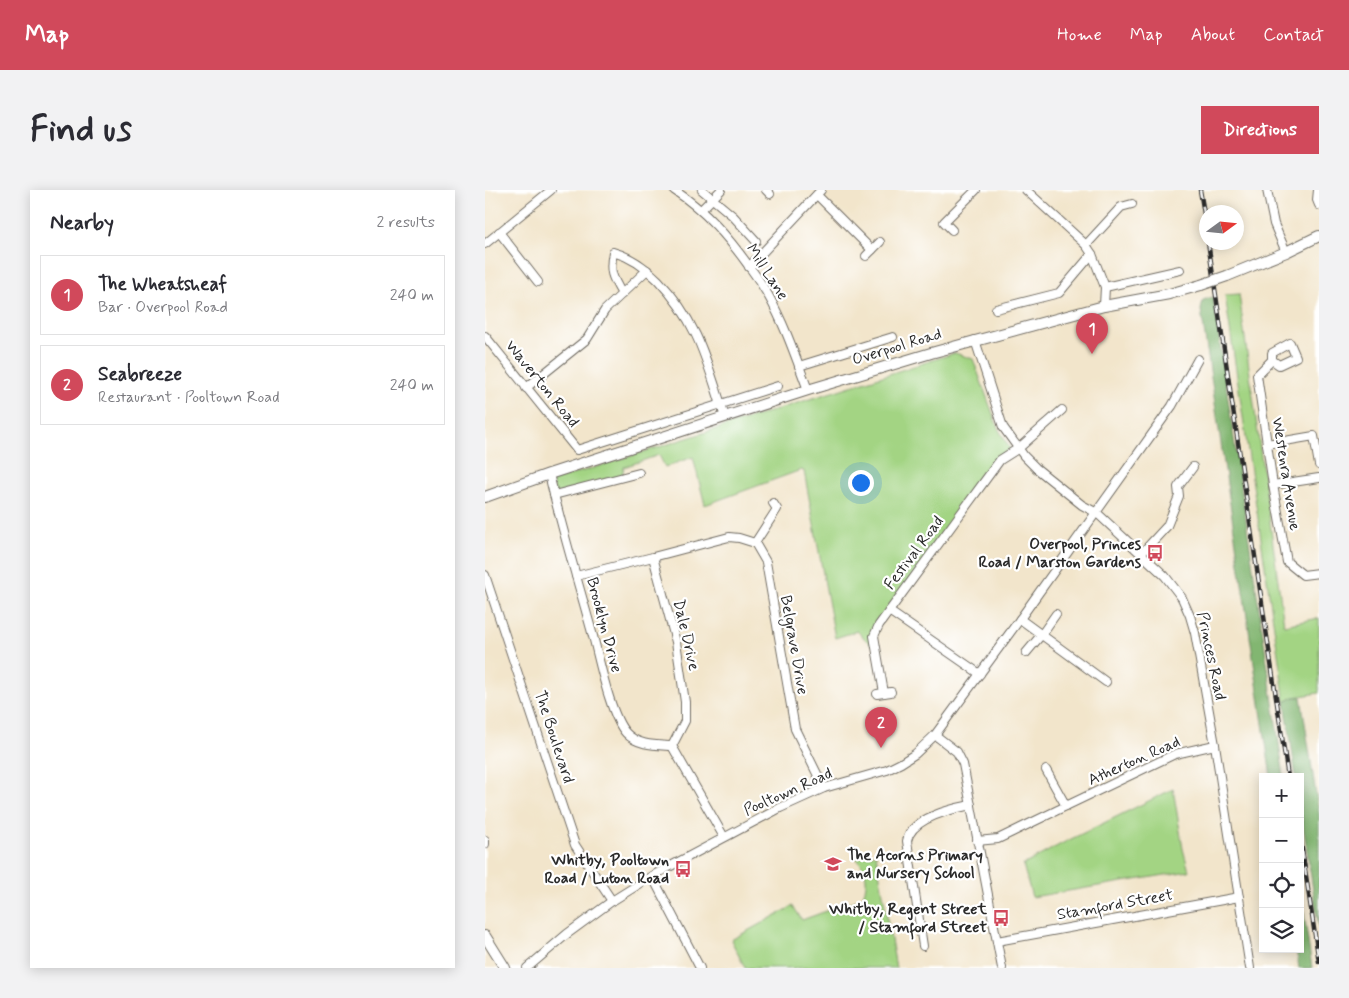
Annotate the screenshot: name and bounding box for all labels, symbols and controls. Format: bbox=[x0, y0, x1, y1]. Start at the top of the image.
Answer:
text: Map bbox=[25, 20, 69, 51]
text: Home bbox=[1057, 23, 1102, 47]
text: Map bbox=[1130, 23, 1163, 47]
text: About bbox=[1191, 23, 1235, 47]
text: Contact bbox=[1263, 23, 1324, 47]
button: Directions bbox=[1201, 106, 1319, 154]
text: Find us bbox=[30, 107, 132, 153]
north arrow bbox=[1199, 205, 1244, 250]
text: Nearby bbox=[50, 209, 114, 237]
text: 2 results bbox=[377, 212, 435, 233]
street label: Mill Lane bbox=[741, 240, 793, 304]
text: The Wheatsheaf bbox=[98, 272, 227, 297]
text: 1 bbox=[63, 285, 71, 306]
text: 240 m bbox=[390, 285, 434, 306]
text: Bar · Overpool Road bbox=[98, 297, 228, 318]
pin: 1 bbox=[1076, 313, 1108, 354]
street label: Overpool Road bbox=[850, 323, 944, 371]
street label: Waverton Road bbox=[500, 336, 584, 432]
text: Seabreeze bbox=[98, 362, 182, 387]
text: 2 bbox=[63, 375, 71, 396]
text: 240 m bbox=[390, 375, 434, 396]
text: Restaurant · Pooltown Road bbox=[98, 387, 279, 408]
street label: Westenra Avenue bbox=[1267, 416, 1305, 533]
your location bbox=[848, 470, 874, 496]
street label: Festival Road bbox=[879, 512, 949, 594]
place label: Overpool, Princes Road / Marston Gardens bbox=[979, 534, 1142, 573]
bus stop icon: Overpool, Princes Road / Marston Gardens bbox=[1145, 543, 1165, 563]
street label: Brooklyn Drive bbox=[581, 575, 627, 675]
street label: Belgrave Drive bbox=[774, 594, 813, 696]
street label: Dale Drive bbox=[668, 597, 704, 673]
street label: Princes Road bbox=[1191, 610, 1231, 702]
street label: The Boulevard bbox=[529, 688, 579, 786]
pin: 2 bbox=[865, 707, 897, 748]
street label: Atherton Road bbox=[1085, 731, 1183, 791]
street label: Pooltown Road bbox=[740, 763, 836, 821]
map controls bbox=[1259, 773, 1304, 953]
button: + bbox=[1259, 773, 1304, 818]
button: − bbox=[1259, 818, 1304, 863]
place label: The Acorns Primary and Nursery School bbox=[847, 845, 983, 884]
place label: Whitby, Pooltown Road / Luton Road bbox=[544, 850, 669, 889]
school or university icon: The Acorns Primary and Nursery School bbox=[823, 854, 843, 874]
bus stop icon: Whitby, Pooltown Road / Luton Road bbox=[673, 859, 693, 879]
button: locate bbox=[1259, 863, 1304, 908]
street label: Stamford Street bbox=[1055, 884, 1175, 928]
place label: Whitby, Regent Street / Stamford Street bbox=[828, 899, 988, 940]
bus stop icon: Whitby, Regent Street / Stamford Street bbox=[991, 908, 1011, 928]
button: layers bbox=[1259, 908, 1304, 953]

